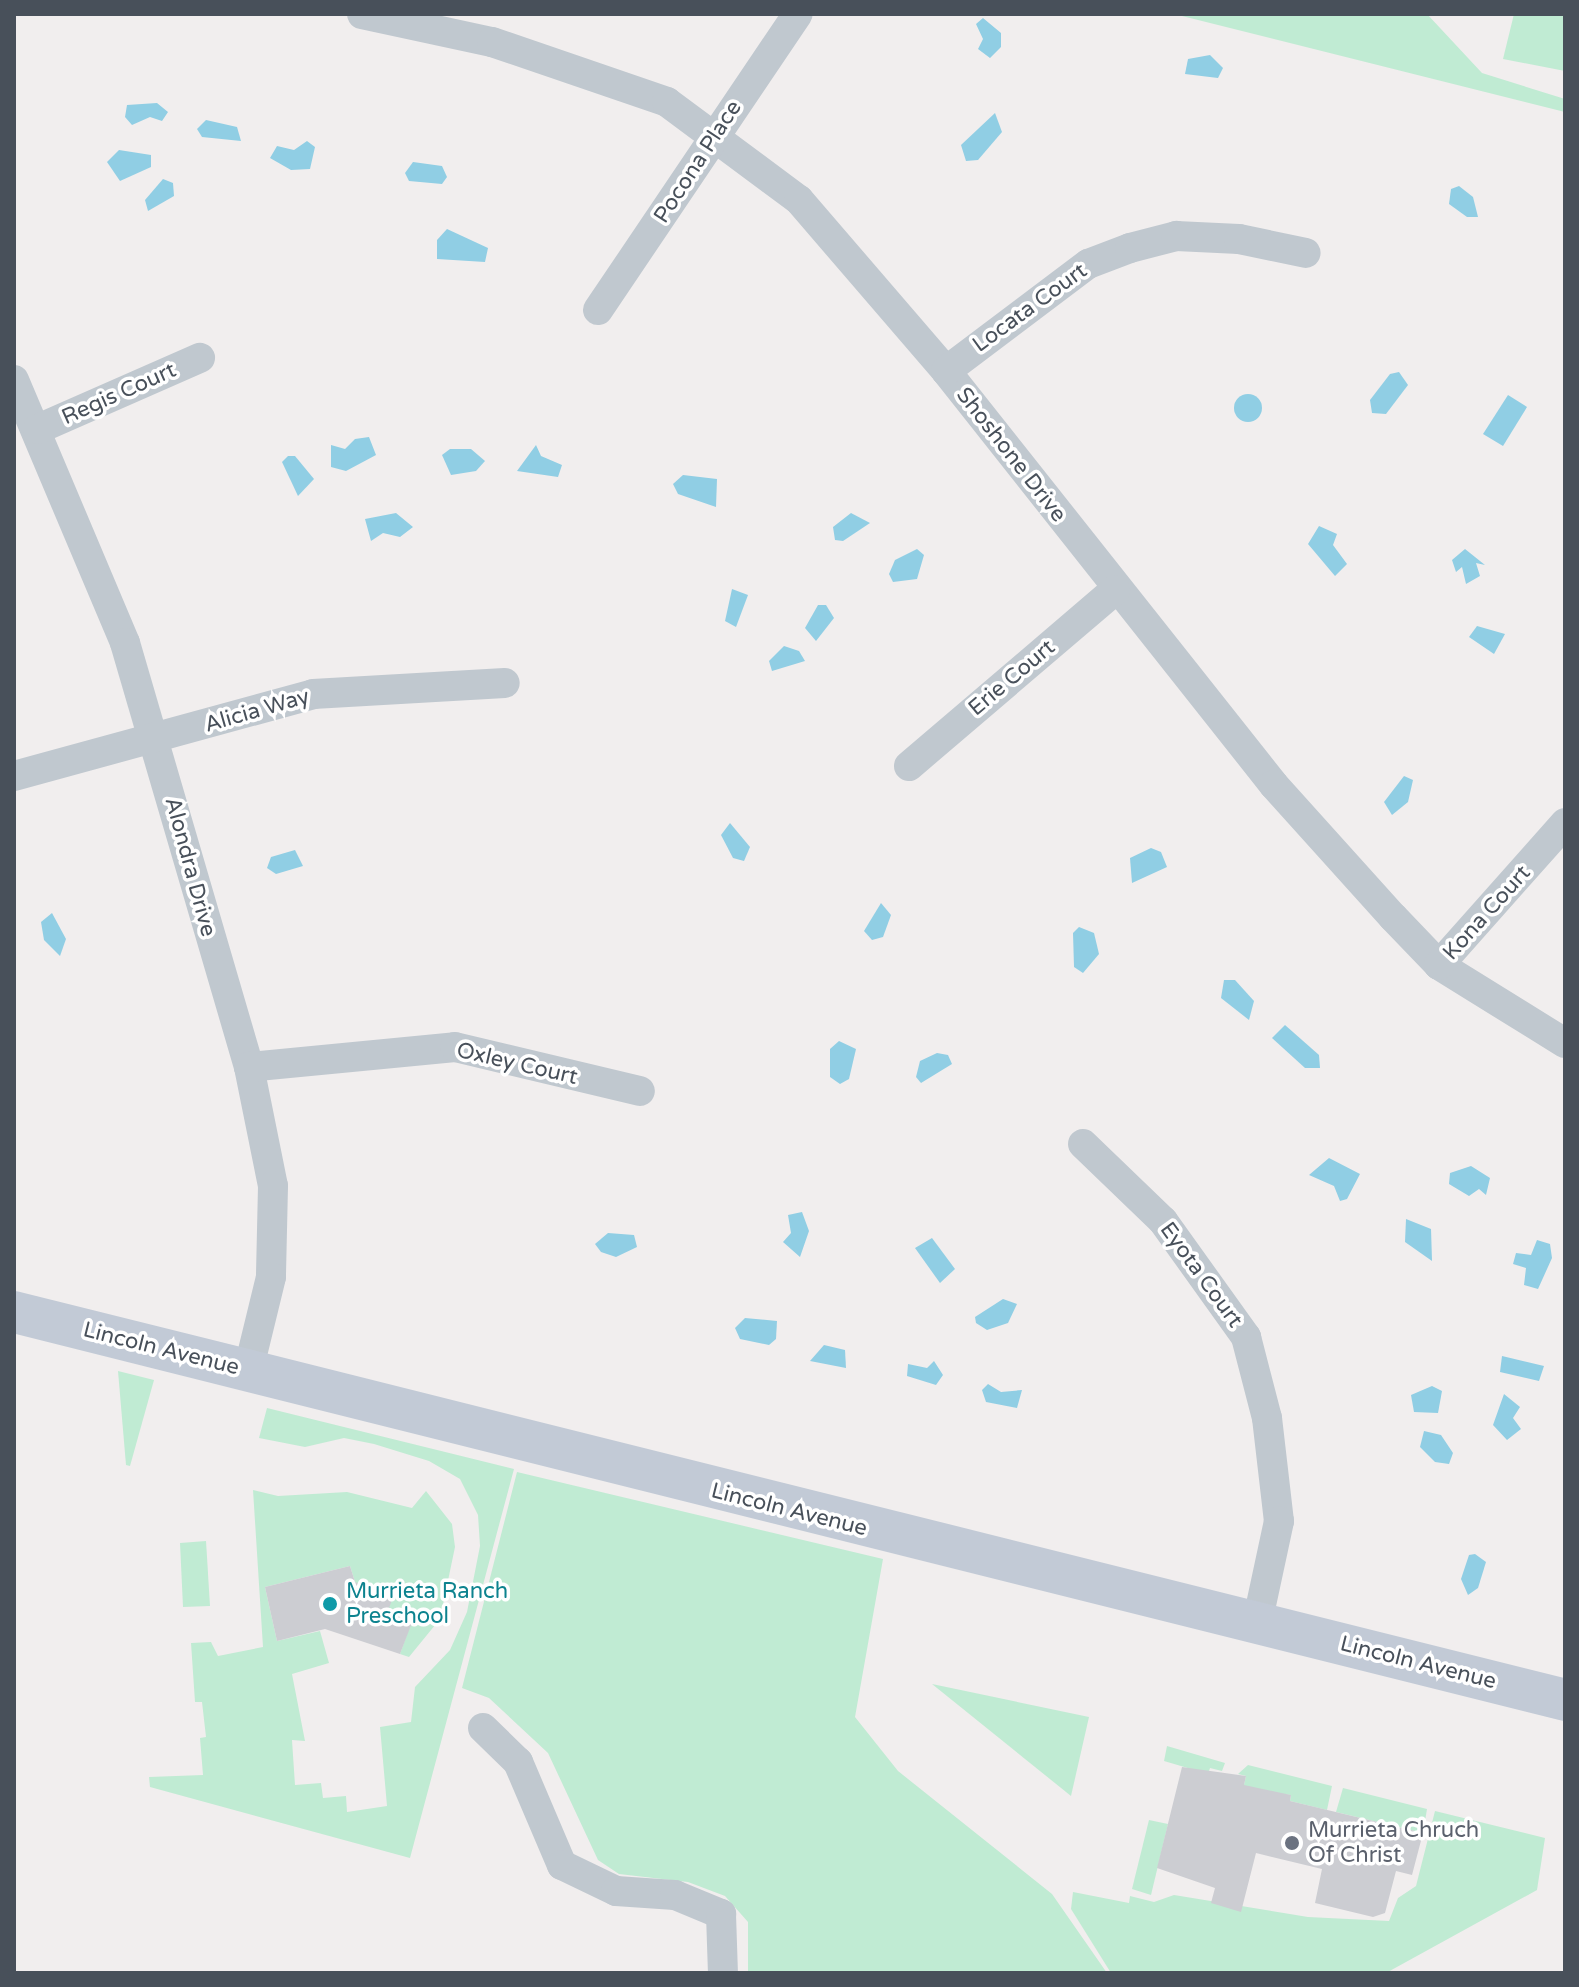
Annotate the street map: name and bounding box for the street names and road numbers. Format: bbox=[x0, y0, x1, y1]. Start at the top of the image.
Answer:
street label: Pocona Place bbox=[649, 96, 747, 228]
street label: Locata Court bbox=[968, 258, 1092, 358]
street label: Regis Court bbox=[58, 357, 180, 431]
street label: Shoshone Drive bbox=[950, 383, 1072, 527]
street label: Erie Court bbox=[963, 634, 1061, 722]
street label: Alicia Way bbox=[202, 683, 312, 739]
street label: Alondra Drive bbox=[159, 794, 221, 940]
street label: Kona Court bbox=[1438, 860, 1536, 966]
street label: Oxley Court bbox=[454, 1037, 580, 1091]
street label: Eyota Court bbox=[1154, 1217, 1248, 1333]
street label: Lincoln Avenue bbox=[80, 1317, 242, 1381]
street label: Lincoln Avenue bbox=[708, 1478, 870, 1542]
street label: Lincoln Avenue bbox=[1337, 1631, 1499, 1695]

